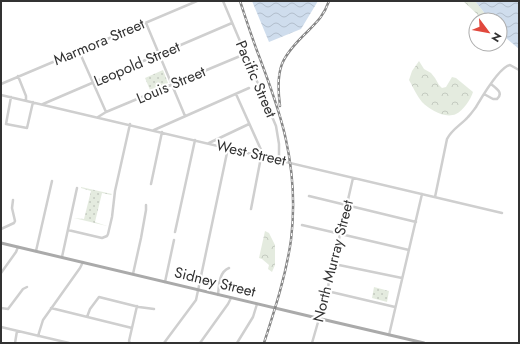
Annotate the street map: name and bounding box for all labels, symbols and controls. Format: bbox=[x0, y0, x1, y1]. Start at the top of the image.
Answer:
north arrow bbox=[468, 12, 508, 52]
street label: Marmora Street bbox=[50, 13, 148, 71]
text: N bbox=[487, 29, 506, 45]
street label: Leopold Street bbox=[90, 36, 184, 92]
street label: Pacific Street bbox=[230, 37, 282, 121]
street label: Louis Street bbox=[133, 60, 209, 109]
street label: West Street bbox=[214, 134, 289, 172]
street label: North Murray Street bbox=[307, 197, 359, 324]
street label: Sidney Street bbox=[172, 261, 258, 303]

